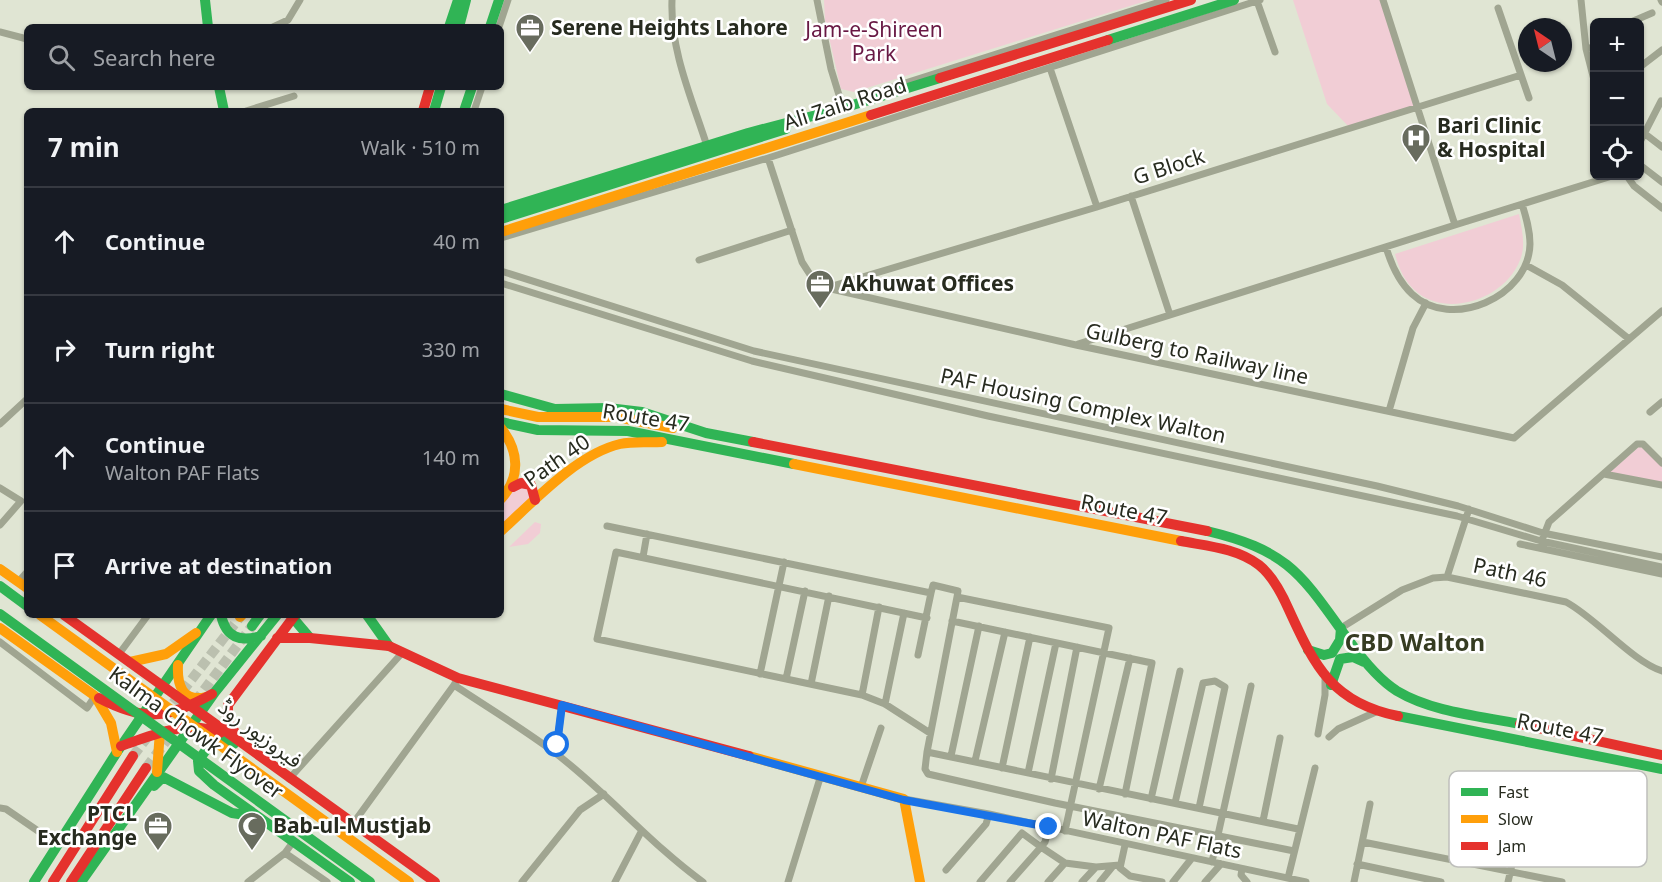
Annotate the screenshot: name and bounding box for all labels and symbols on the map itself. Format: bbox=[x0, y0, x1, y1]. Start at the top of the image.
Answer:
office icon: Serene Heights Lahore bbox=[514, 12, 546, 54]
place label: Serene Heights Lahore bbox=[551, 13, 788, 41]
park label: Jam-e-Shireen Park bbox=[803, 15, 943, 67]
north arrow bbox=[1518, 18, 1572, 72]
street label: Ali Zaib Road bbox=[780, 70, 910, 136]
place label: Bari Clinic & Hospital bbox=[1437, 111, 1545, 163]
hospital icon: Bari Clinic & Hospital bbox=[1400, 122, 1432, 164]
street label: G Block bbox=[1129, 141, 1209, 191]
office icon: Akhuwat Offices bbox=[804, 268, 836, 310]
place label: Akhuwat Offices bbox=[841, 269, 1014, 297]
street label: Gulberg to Railway line bbox=[1083, 316, 1311, 390]
street label: PAF Housing Complex Walton bbox=[938, 361, 1228, 449]
street label: Route 47 bbox=[601, 396, 692, 438]
street label: Path 40 bbox=[518, 427, 595, 493]
street label: Route 47 bbox=[1078, 487, 1170, 531]
street label: Path 46 bbox=[1471, 551, 1550, 593]
district label: CBD Walton bbox=[1345, 625, 1485, 658]
street label: Kalma Chowk Flyover bbox=[104, 659, 290, 805]
street label: فیروزپور روڈ bbox=[213, 692, 308, 774]
street label: Route 47 bbox=[1514, 706, 1606, 750]
route start bbox=[543, 731, 569, 757]
legend bbox=[1449, 771, 1647, 867]
text: Fast bbox=[1498, 781, 1529, 803]
place label: PTCL Exchange bbox=[37, 799, 137, 851]
street label: Walton PAF Flats bbox=[1080, 803, 1244, 865]
text: Slow bbox=[1498, 808, 1533, 830]
office icon: PTCL Exchange bbox=[142, 810, 174, 852]
mosque icon: Bab-ul-Mustjab bbox=[236, 810, 268, 852]
place label: Bab-ul-Mustjab bbox=[273, 811, 431, 839]
route end bbox=[1035, 813, 1061, 839]
text: Jam bbox=[1496, 835, 1526, 857]

